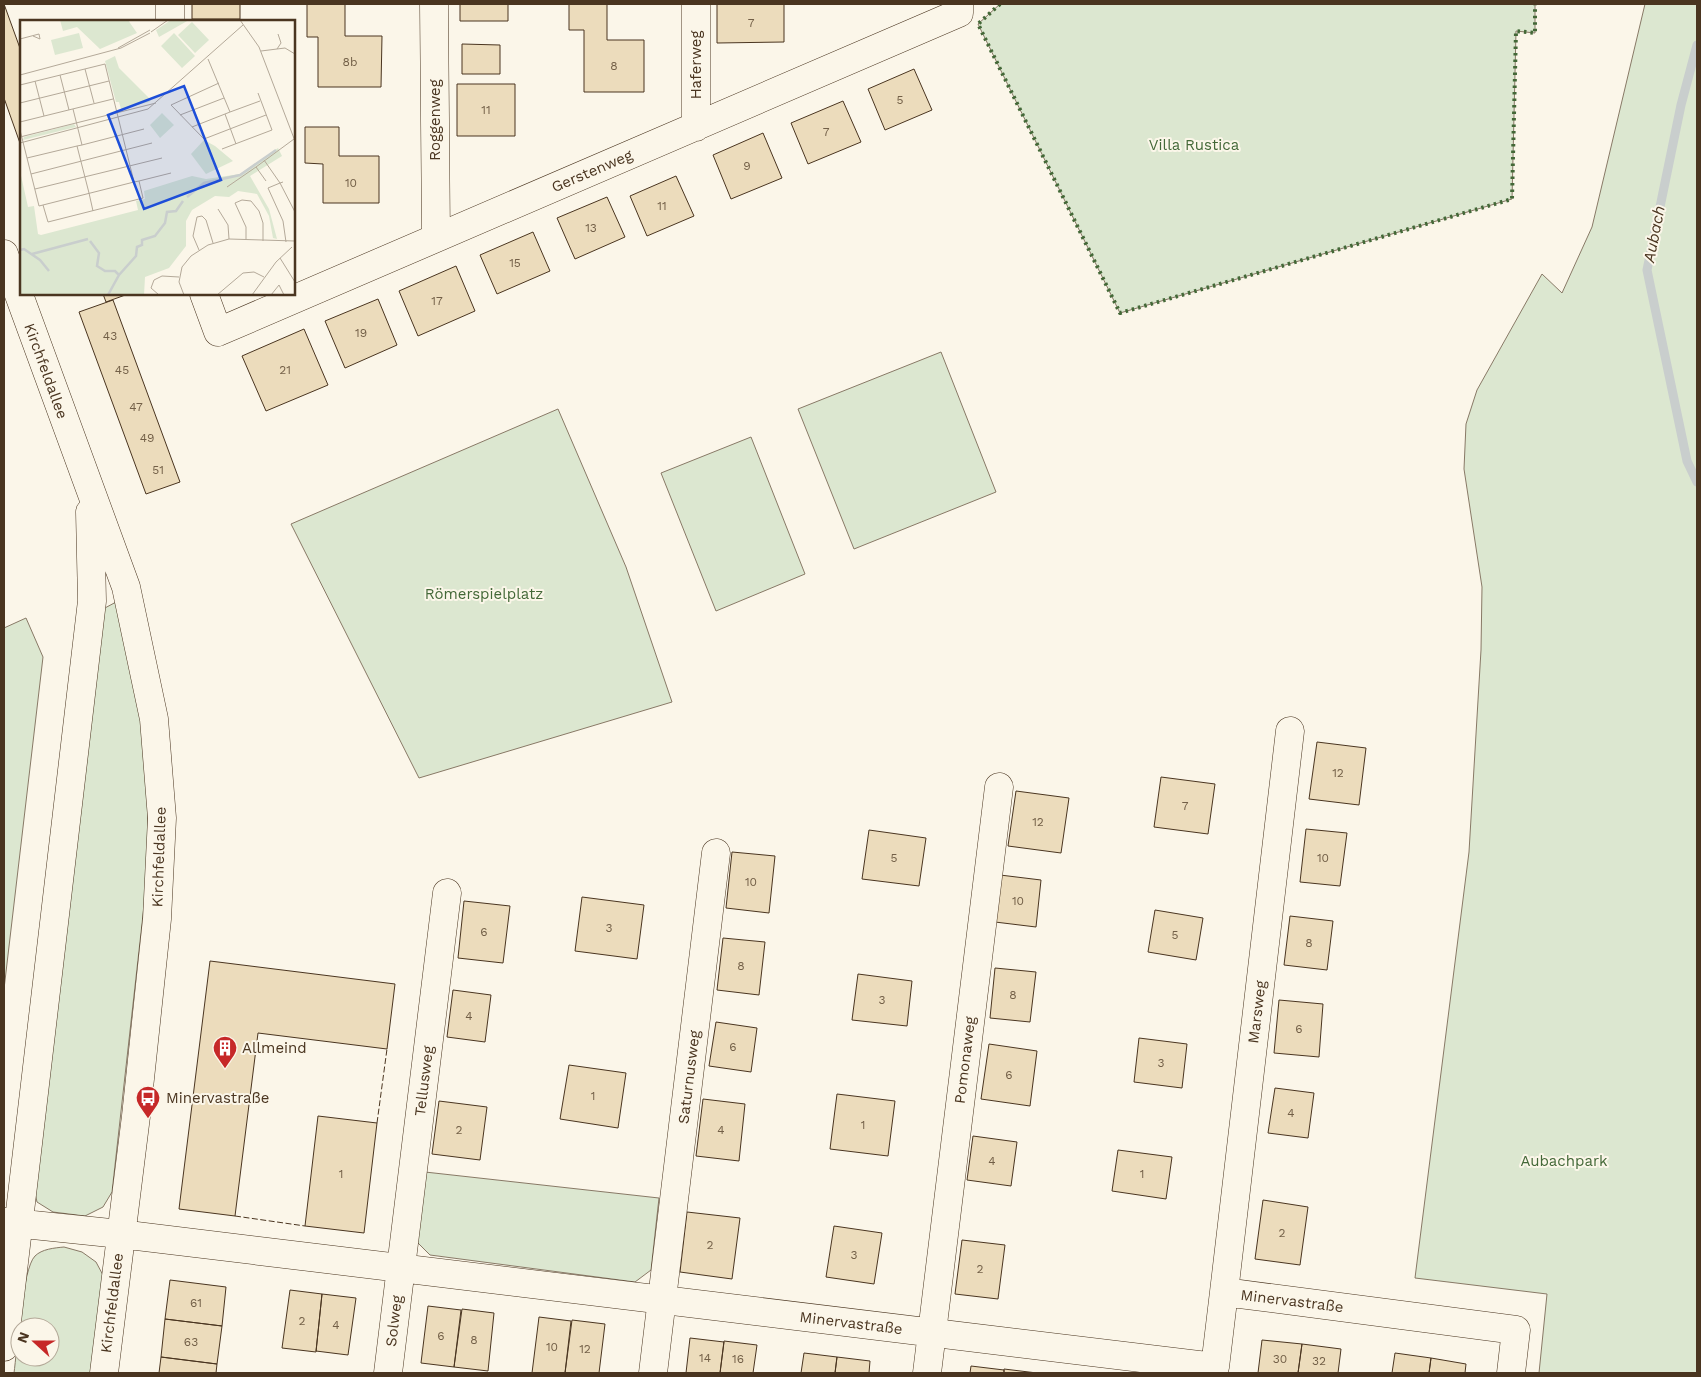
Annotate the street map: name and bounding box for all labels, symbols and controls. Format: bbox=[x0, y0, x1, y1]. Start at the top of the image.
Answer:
house number: 7 bbox=[748, 16, 755, 30]
inset map bbox=[20, 20, 295, 295]
street label: Haferweg bbox=[687, 31, 705, 99]
house number: 8b bbox=[343, 55, 357, 69]
house number: 8 bbox=[610, 59, 618, 73]
street label: Roggenweg bbox=[426, 79, 444, 161]
house number: 5 bbox=[897, 93, 904, 107]
house number: 11 bbox=[481, 103, 491, 117]
house number: 7 bbox=[823, 125, 830, 139]
park label: Villa Rustica bbox=[1149, 136, 1240, 154]
street label: Gerstenweg bbox=[549, 146, 635, 196]
house number: 9 bbox=[743, 159, 751, 173]
house number: 10 bbox=[345, 176, 357, 190]
house number: 11 bbox=[657, 199, 667, 213]
water label: Aubach bbox=[1639, 204, 1669, 265]
house number: 13 bbox=[585, 221, 597, 235]
house number: 15 bbox=[509, 256, 521, 270]
house number: 17 bbox=[431, 294, 443, 308]
street label: Kirchfeldallee bbox=[20, 321, 72, 421]
house number: 19 bbox=[355, 326, 367, 340]
house number: 43 bbox=[103, 329, 117, 343]
house number: 45 bbox=[115, 363, 129, 377]
house number: 21 bbox=[279, 363, 291, 377]
house number: 47 bbox=[129, 400, 143, 414]
house number: 49 bbox=[140, 431, 154, 445]
house number: 51 bbox=[152, 463, 164, 477]
park label: Römerspielplatz bbox=[425, 585, 543, 603]
house number: 12 bbox=[1332, 766, 1344, 780]
house number: 7 bbox=[1182, 799, 1189, 813]
street label: Kirchfeldallee bbox=[148, 806, 170, 908]
house number: 12 bbox=[1032, 815, 1044, 829]
house number: 5 bbox=[891, 851, 898, 865]
house number: 10 bbox=[1317, 851, 1329, 865]
house number: 10 bbox=[745, 875, 757, 889]
house number: 10 bbox=[1012, 894, 1024, 908]
house number: 3 bbox=[606, 921, 613, 935]
house number: 6 bbox=[480, 925, 488, 939]
house number: 5 bbox=[1172, 928, 1179, 942]
house number: 8 bbox=[1305, 936, 1313, 950]
house number: 8 bbox=[737, 959, 745, 973]
street label: Marsweg bbox=[1244, 979, 1270, 1045]
house number: 8 bbox=[1009, 988, 1017, 1002]
house number: 3 bbox=[879, 993, 886, 1007]
house number: 4 bbox=[465, 1009, 473, 1023]
street label: Pomonaweg bbox=[951, 1015, 979, 1105]
house number: 6 bbox=[1295, 1022, 1303, 1036]
street label: Saturnusweg bbox=[674, 1029, 704, 1125]
building icon: Allmeind bbox=[212, 1035, 238, 1069]
place label: Allmeind bbox=[242, 1039, 307, 1057]
house number: 6 bbox=[729, 1040, 737, 1054]
street label: Tellusweg bbox=[411, 1045, 437, 1117]
house number: 3 bbox=[1158, 1056, 1165, 1070]
house number: 6 bbox=[1005, 1068, 1013, 1082]
bus stop icon: Minervastraße bbox=[135, 1085, 161, 1119]
place label: Minervastraße bbox=[166, 1089, 269, 1107]
house number: 1 bbox=[591, 1089, 595, 1103]
house number: 4 bbox=[1287, 1106, 1295, 1120]
house number: 1 bbox=[861, 1118, 865, 1132]
house number: 2 bbox=[456, 1123, 463, 1137]
house number: 4 bbox=[717, 1123, 725, 1137]
park label: Aubachpark bbox=[1520, 1152, 1608, 1170]
house number: 4 bbox=[988, 1154, 996, 1168]
house number: 1 bbox=[339, 1167, 343, 1181]
house number: 1 bbox=[1140, 1167, 1144, 1181]
house number: 2 bbox=[1279, 1226, 1286, 1240]
house number: 2 bbox=[707, 1238, 714, 1252]
house number: 3 bbox=[851, 1248, 858, 1262]
street label: Kirchfeldallee bbox=[97, 1252, 127, 1354]
house number: 2 bbox=[977, 1262, 984, 1276]
street label: Minervastraße bbox=[1240, 1286, 1344, 1316]
street label: Solweg bbox=[382, 1294, 406, 1348]
house number: 61 bbox=[190, 1296, 202, 1310]
street label: Minervastraße bbox=[799, 1308, 903, 1338]
house number: 2 bbox=[299, 1314, 306, 1328]
north arrow bbox=[10, 1317, 60, 1367]
house number: 4 bbox=[332, 1318, 340, 1332]
house number: 6 bbox=[437, 1329, 445, 1343]
text: N bbox=[14, 1330, 32, 1345]
house number: 8 bbox=[470, 1333, 478, 1347]
house number: 63 bbox=[184, 1335, 198, 1349]
house number: 10 bbox=[546, 1340, 558, 1354]
house number: 12 bbox=[579, 1342, 591, 1356]
house number: 14 bbox=[699, 1351, 711, 1365]
house number: 16 bbox=[732, 1352, 744, 1366]
house number: 30 bbox=[1273, 1352, 1287, 1366]
house number: 32 bbox=[1312, 1354, 1326, 1368]

